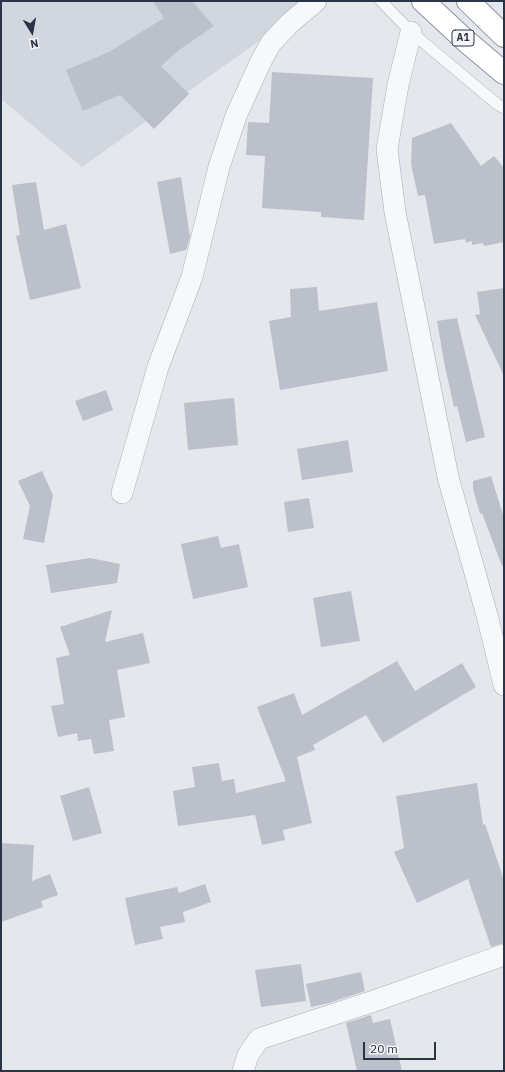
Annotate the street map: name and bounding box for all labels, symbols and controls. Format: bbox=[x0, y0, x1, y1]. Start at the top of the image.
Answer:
north arrow bbox=[12, 12, 52, 52]
road number: A1 bbox=[452, 30, 474, 46]
text: N bbox=[29, 36, 40, 51]
scale bar bbox=[365, 1034, 438, 1060]
text: 20 m bbox=[370, 1041, 398, 1056]

